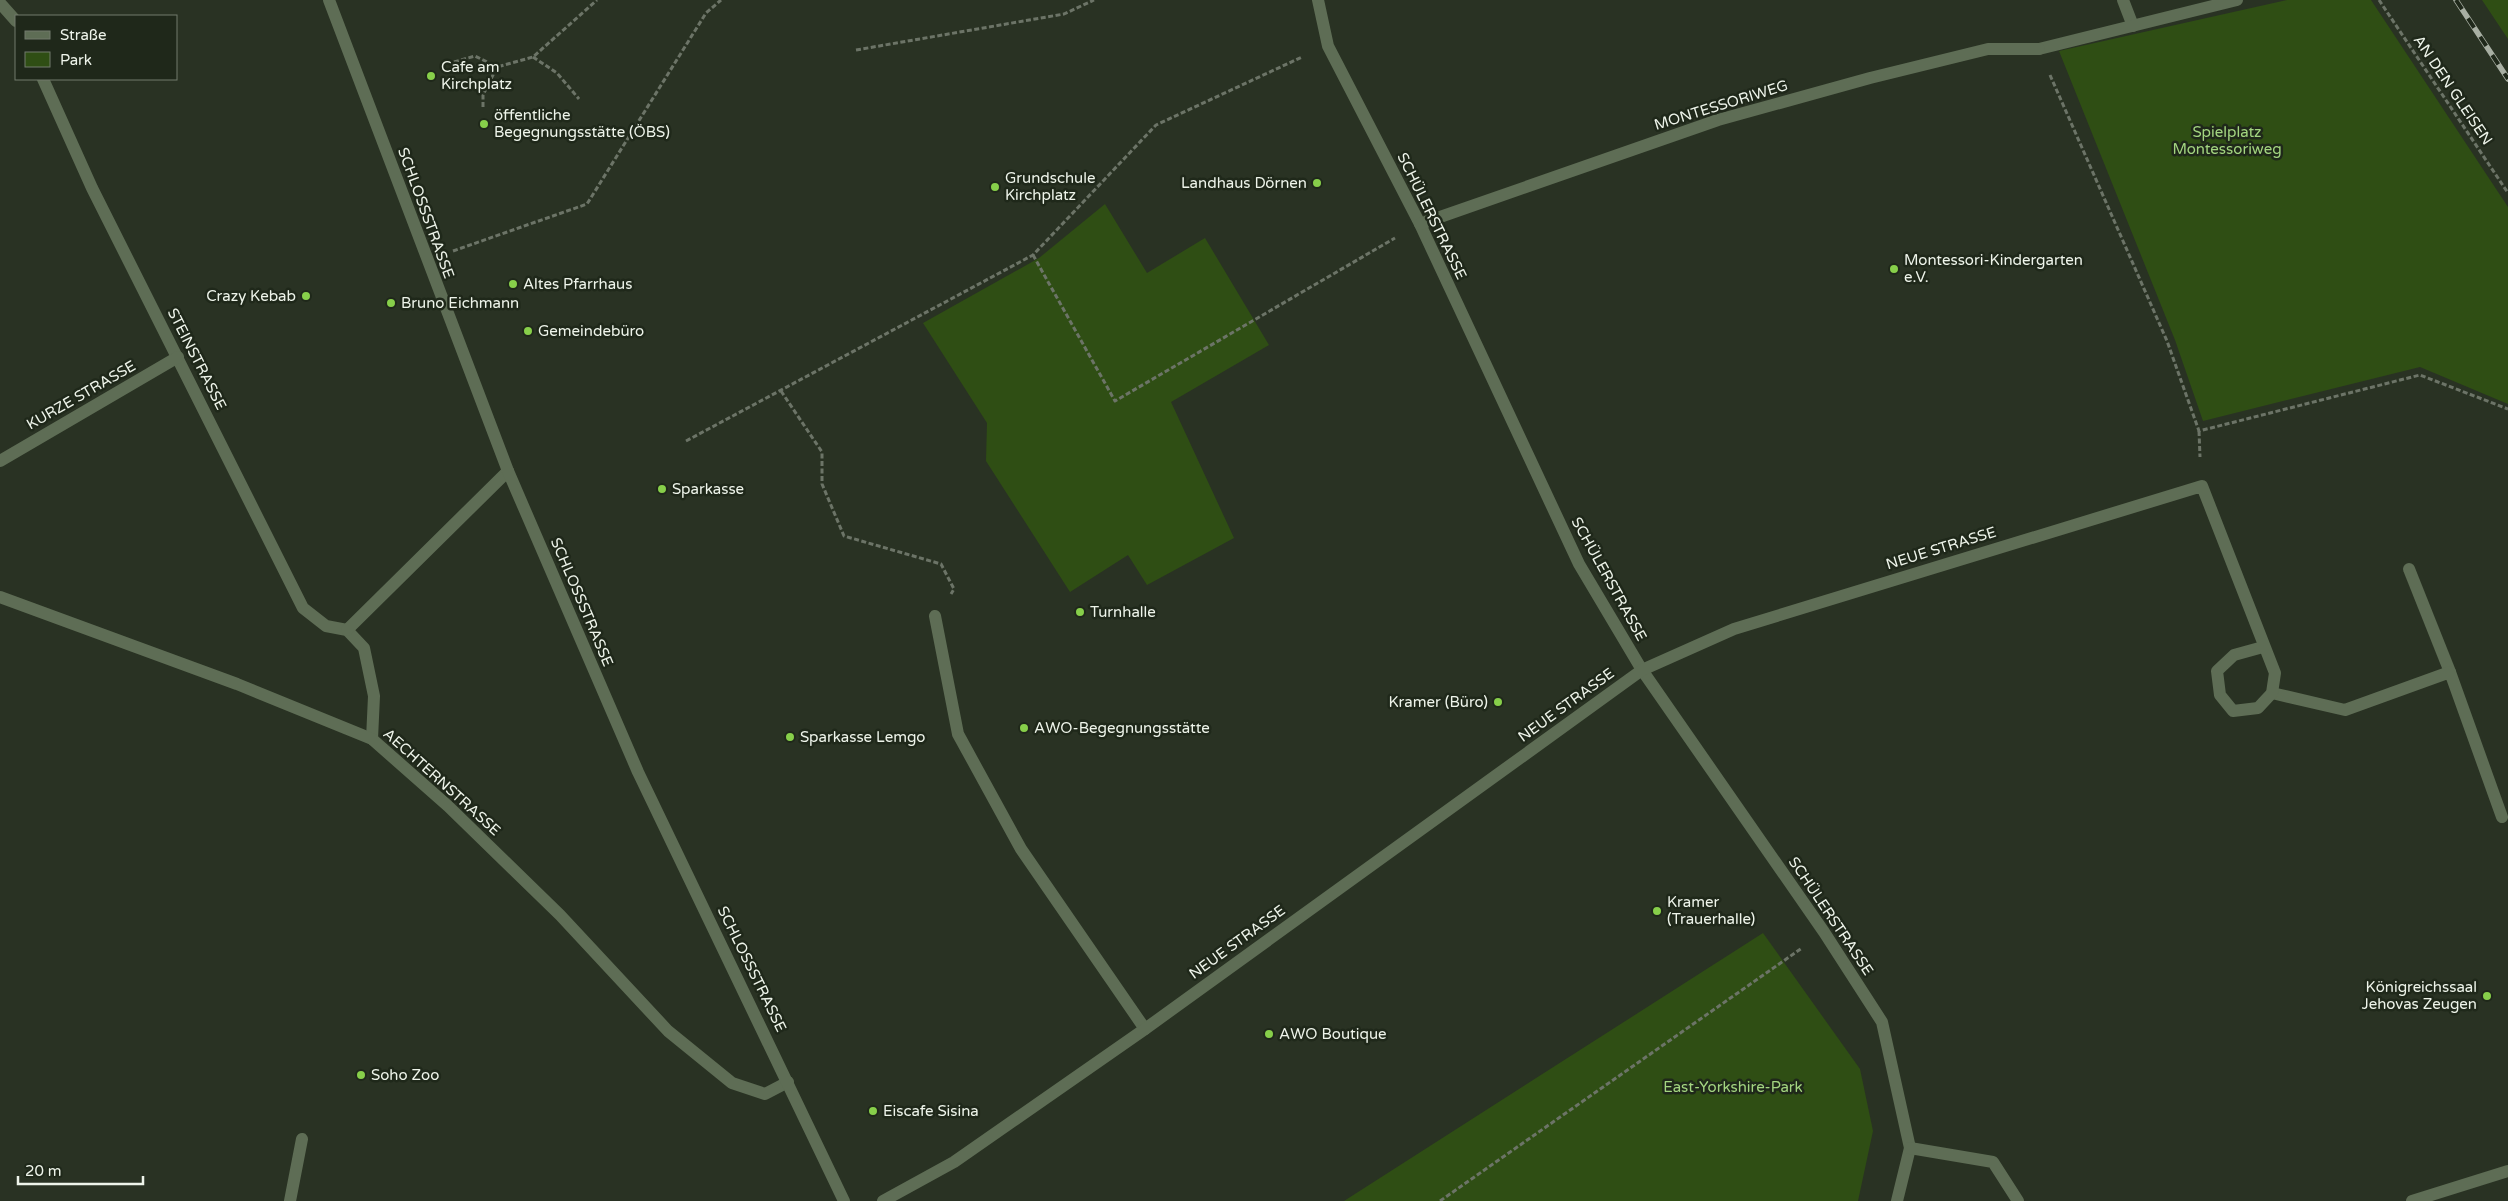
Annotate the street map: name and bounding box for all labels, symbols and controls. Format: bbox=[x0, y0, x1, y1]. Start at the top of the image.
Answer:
legend bbox=[15, 15, 178, 80]
text: Straße bbox=[60, 26, 106, 44]
street label: AN DEN GLEISEN bbox=[2410, 32, 2496, 148]
text: Park bbox=[60, 51, 92, 69]
place label: Cafe am Kirchplatz bbox=[441, 58, 512, 93]
marker: Cafe am Kirchplatz bbox=[425, 70, 437, 82]
street label: MONTESSORIWEG bbox=[1652, 76, 1790, 134]
place label: öffentliche Begegnungsstätte (ÖBS) bbox=[494, 106, 670, 141]
marker: öffentliche Begegnungsstätte (ÖBS) bbox=[478, 118, 490, 130]
park label: Spielplatz Montessoriweg bbox=[2172, 123, 2282, 158]
street label: SCHLOSSSTRASSE bbox=[394, 145, 458, 281]
street label: SCHÜLERSTRASSE bbox=[1393, 150, 1471, 282]
place label: Grundschule Kirchplatz bbox=[1005, 169, 1095, 204]
place label: Landhaus Dörnen bbox=[1181, 174, 1307, 192]
marker: Landhaus Dörnen bbox=[1311, 177, 1323, 189]
marker: Grundschule Kirchplatz bbox=[989, 181, 1001, 193]
place label: Montessori-Kindergarten e.V. bbox=[1904, 251, 2083, 286]
marker: Montessori-Kindergarten e.V. bbox=[1888, 263, 1900, 275]
place label: Altes Pfarrhaus bbox=[523, 275, 632, 293]
marker: Altes Pfarrhaus bbox=[507, 278, 519, 290]
place label: Crazy Kebab bbox=[206, 287, 296, 305]
marker: Crazy Kebab bbox=[300, 290, 312, 302]
place label: Bruno Eichmann bbox=[401, 294, 519, 312]
marker: Bruno Eichmann bbox=[385, 297, 397, 309]
street label: STEINSTRASSE bbox=[164, 305, 230, 413]
place label: Gemeindebüro bbox=[538, 322, 644, 340]
marker: Gemeindebüro bbox=[522, 325, 534, 337]
street label: KURZE STRASSE bbox=[23, 356, 139, 434]
place label: Sparkasse bbox=[672, 480, 744, 498]
marker: Sparkasse bbox=[656, 483, 668, 495]
street label: SCHÜLERSTRASSE bbox=[1567, 514, 1651, 644]
street label: NEUE STRASSE bbox=[1884, 523, 1998, 573]
street label: SCHLOSSSTRASSE bbox=[547, 535, 617, 669]
place label: Turnhalle bbox=[1090, 603, 1156, 621]
marker: Turnhalle bbox=[1074, 606, 1086, 618]
street label: NEUE STRASSE bbox=[1515, 664, 1617, 746]
place label: Kramer (Büro) bbox=[1389, 693, 1488, 711]
marker: Kramer (Büro) bbox=[1492, 696, 1504, 708]
place label: AWO-Begegnungsstätte bbox=[1034, 719, 1210, 737]
marker: AWO-Begegnungsstätte bbox=[1018, 722, 1030, 734]
street label: AECHTERNSTRASSE bbox=[380, 725, 504, 839]
place label: Sparkasse Lemgo bbox=[800, 728, 926, 746]
marker: Sparkasse Lemgo bbox=[784, 731, 796, 743]
street label: SCHÜLERSTRASSE bbox=[1785, 853, 1877, 979]
place label: Kramer (Trauerhalle) bbox=[1667, 893, 1755, 928]
street label: NEUE STRASSE bbox=[1186, 901, 1288, 983]
street label: SCHLOSSSTRASSE bbox=[714, 903, 790, 1035]
marker: Kramer (Trauerhalle) bbox=[1651, 905, 1663, 917]
place label: Königreichssaal Jehovas Zeugen bbox=[2362, 978, 2477, 1013]
marker: Königreichssaal Jehovas Zeugen bbox=[2481, 990, 2493, 1002]
place label: AWO Boutique bbox=[1279, 1025, 1387, 1043]
marker: AWO Boutique bbox=[1263, 1028, 1275, 1040]
place label: Soho Zoo bbox=[371, 1066, 439, 1084]
marker: Soho Zoo bbox=[355, 1069, 367, 1081]
park label: East-Yorkshire-Park bbox=[1663, 1078, 1803, 1096]
place label: Eiscafe Sisina bbox=[883, 1102, 979, 1120]
marker: Eiscafe Sisina bbox=[867, 1105, 879, 1117]
scale bar bbox=[18, 1154, 142, 1186]
text: 20 m bbox=[25, 1162, 62, 1180]

